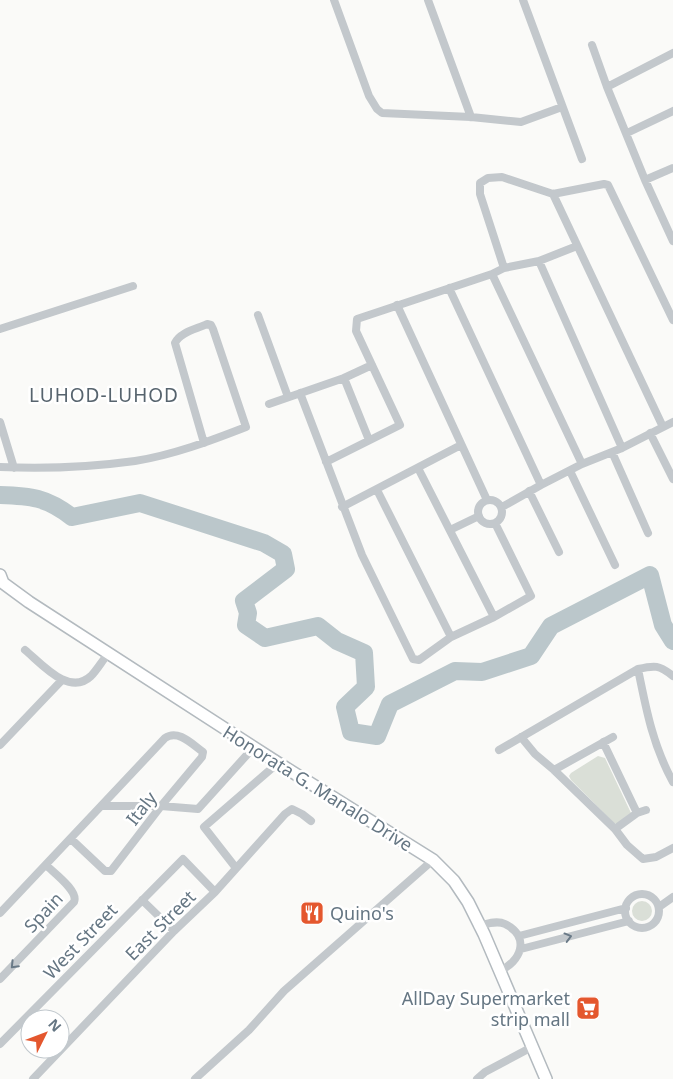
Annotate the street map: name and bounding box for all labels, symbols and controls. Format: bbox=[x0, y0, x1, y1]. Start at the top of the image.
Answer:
district label: LUHOD-LUHOD bbox=[29, 382, 179, 408]
street label: Honorata G. Manalo Drive bbox=[218, 720, 418, 856]
street label: Italy bbox=[120, 786, 162, 830]
street label: East Street bbox=[120, 884, 201, 965]
street label: Spain bbox=[18, 887, 68, 937]
street label: West Street bbox=[38, 898, 123, 984]
restaurant icon: Quino's bbox=[299, 900, 325, 926]
place label: Quino's bbox=[330, 901, 394, 925]
one-way arrow bbox=[564, 932, 572, 942]
one-way arrow bbox=[10, 959, 19, 968]
place label: AllDay Supermarket strip mall bbox=[402, 986, 570, 1031]
supermarket icon: AllDay Supermarket strip mall bbox=[575, 995, 601, 1021]
north arrow bbox=[20, 1009, 70, 1059]
text: N bbox=[44, 1014, 66, 1036]

